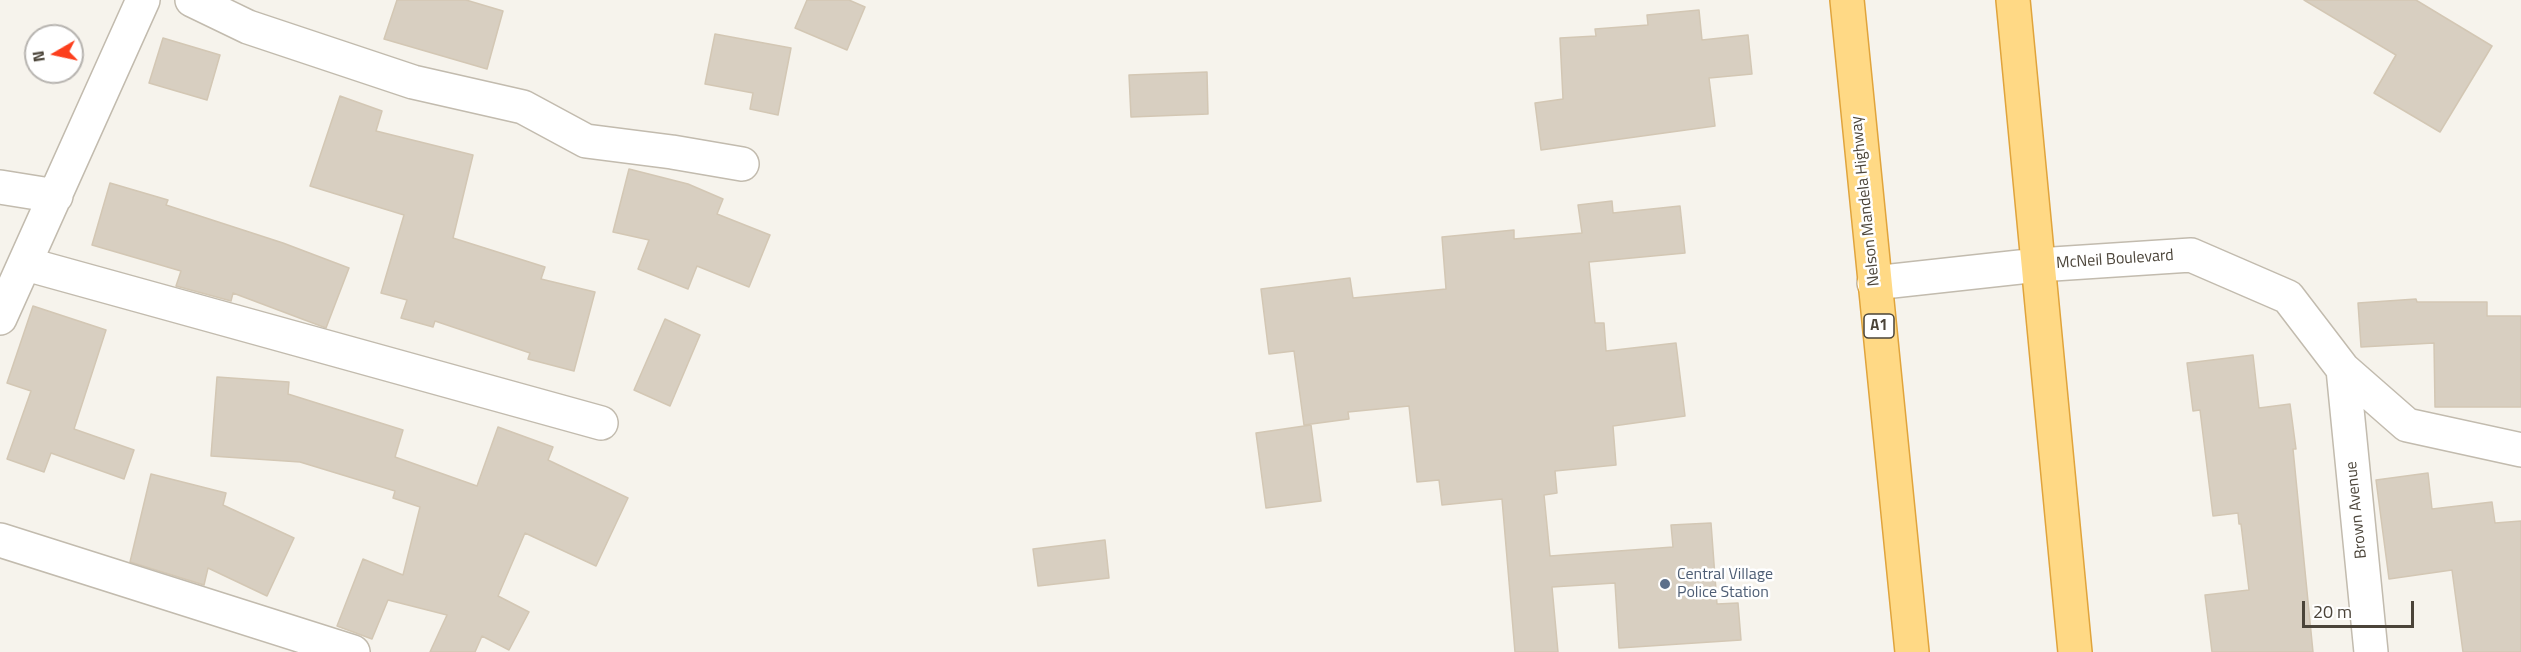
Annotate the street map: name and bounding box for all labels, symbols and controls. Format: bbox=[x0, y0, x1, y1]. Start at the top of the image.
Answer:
north arrow bbox=[24, 24, 84, 84]
text: N bbox=[25, 49, 51, 64]
street label: Nelson Mandela Highway bbox=[1848, 115, 1884, 287]
street label: McNeil Boulevard bbox=[2056, 246, 2174, 274]
road number: A1 bbox=[1864, 314, 1894, 338]
street label: Brown Avenue bbox=[2342, 460, 2372, 560]
place label: Central Village Police Station bbox=[1677, 565, 1773, 603]
marker: Central Village Police Station bbox=[1658, 577, 1672, 591]
scale bar bbox=[2305, 589, 2418, 627]
text: 20 m bbox=[2313, 598, 2352, 625]

